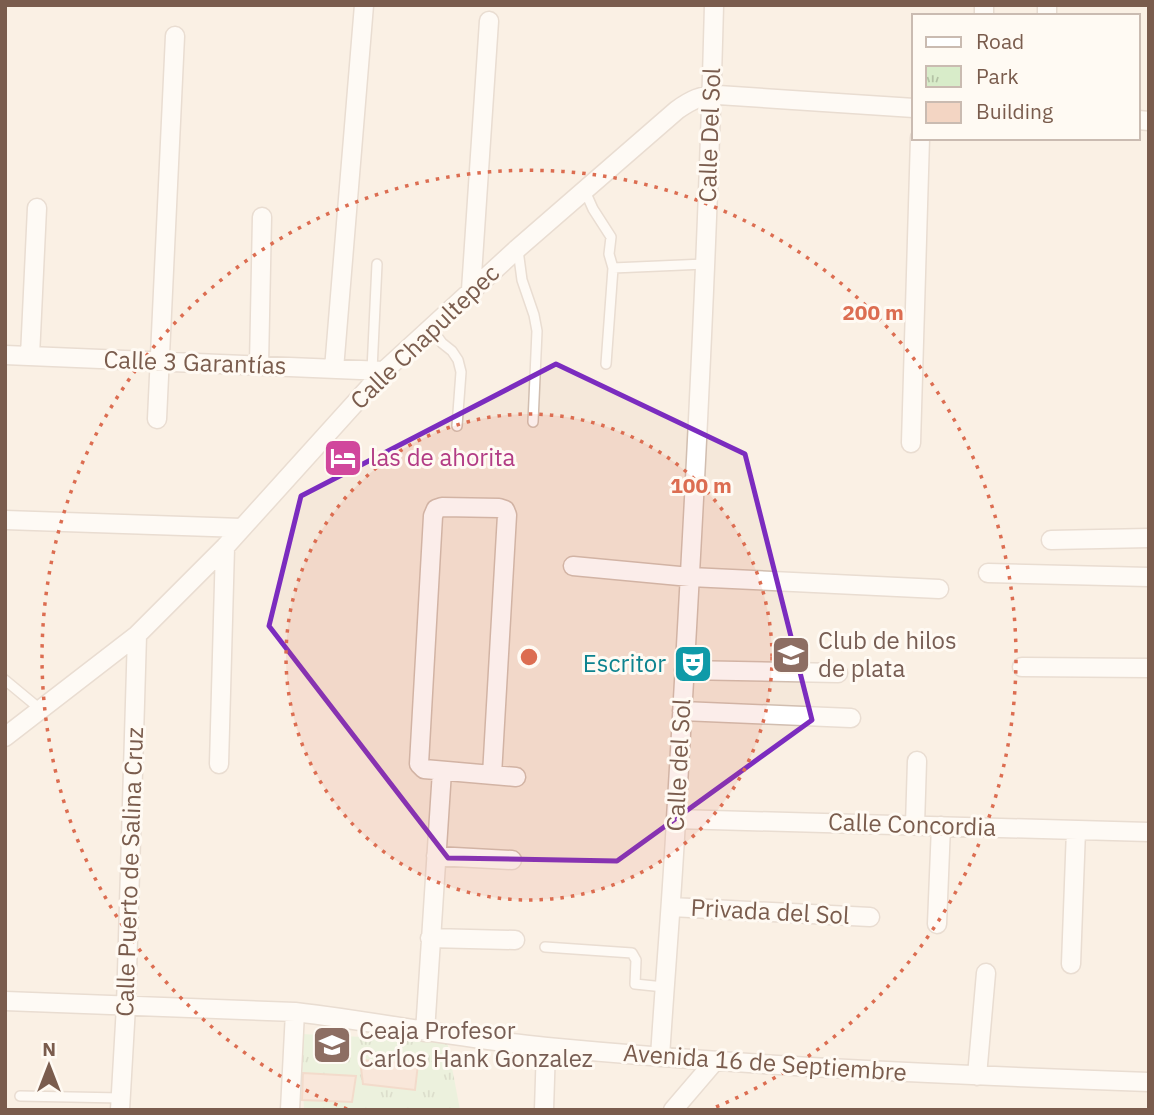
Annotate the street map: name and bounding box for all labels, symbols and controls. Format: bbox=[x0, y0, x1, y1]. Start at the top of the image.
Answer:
legend bbox=[912, 14, 1140, 140]
text: Road bbox=[976, 27, 1024, 55]
text: Park bbox=[976, 62, 1019, 90]
street label: Calle Del Sol bbox=[691, 67, 727, 203]
text: Building bbox=[976, 97, 1053, 125]
street label: Calle Chapultepec bbox=[343, 257, 506, 416]
text: 200 m bbox=[842, 298, 904, 326]
street label: Calle 3 Garantías bbox=[103, 343, 287, 381]
hotel icon: las de ahorita bbox=[322, 437, 364, 479]
place label: las de ahorita bbox=[370, 441, 516, 473]
text: 100 m bbox=[670, 471, 732, 499]
place label: Club de hilos de plata bbox=[818, 624, 957, 684]
school or university icon: Club de hilos de plata bbox=[770, 634, 812, 676]
theatre icon: Escritor bbox=[672, 643, 714, 685]
centre of rings bbox=[517, 645, 541, 669]
place label: Escritor bbox=[583, 647, 666, 679]
street label: Calle del Sol bbox=[659, 698, 697, 832]
street label: Calle Puerto de Salina Cruz bbox=[108, 727, 150, 1017]
street label: Calle Concordia bbox=[827, 805, 997, 843]
street label: Privada del Sol bbox=[690, 891, 850, 931]
place label: Ceaja Profesor Carlos Hank Gonzalez bbox=[359, 1014, 593, 1074]
school or university icon: Ceaja Profesor Carlos Hank Gonzalez bbox=[311, 1024, 353, 1066]
north arrow bbox=[14, 1031, 84, 1101]
street label: Avenida 16 de Septiembre bbox=[622, 1036, 908, 1088]
text: N bbox=[42, 1037, 56, 1061]

